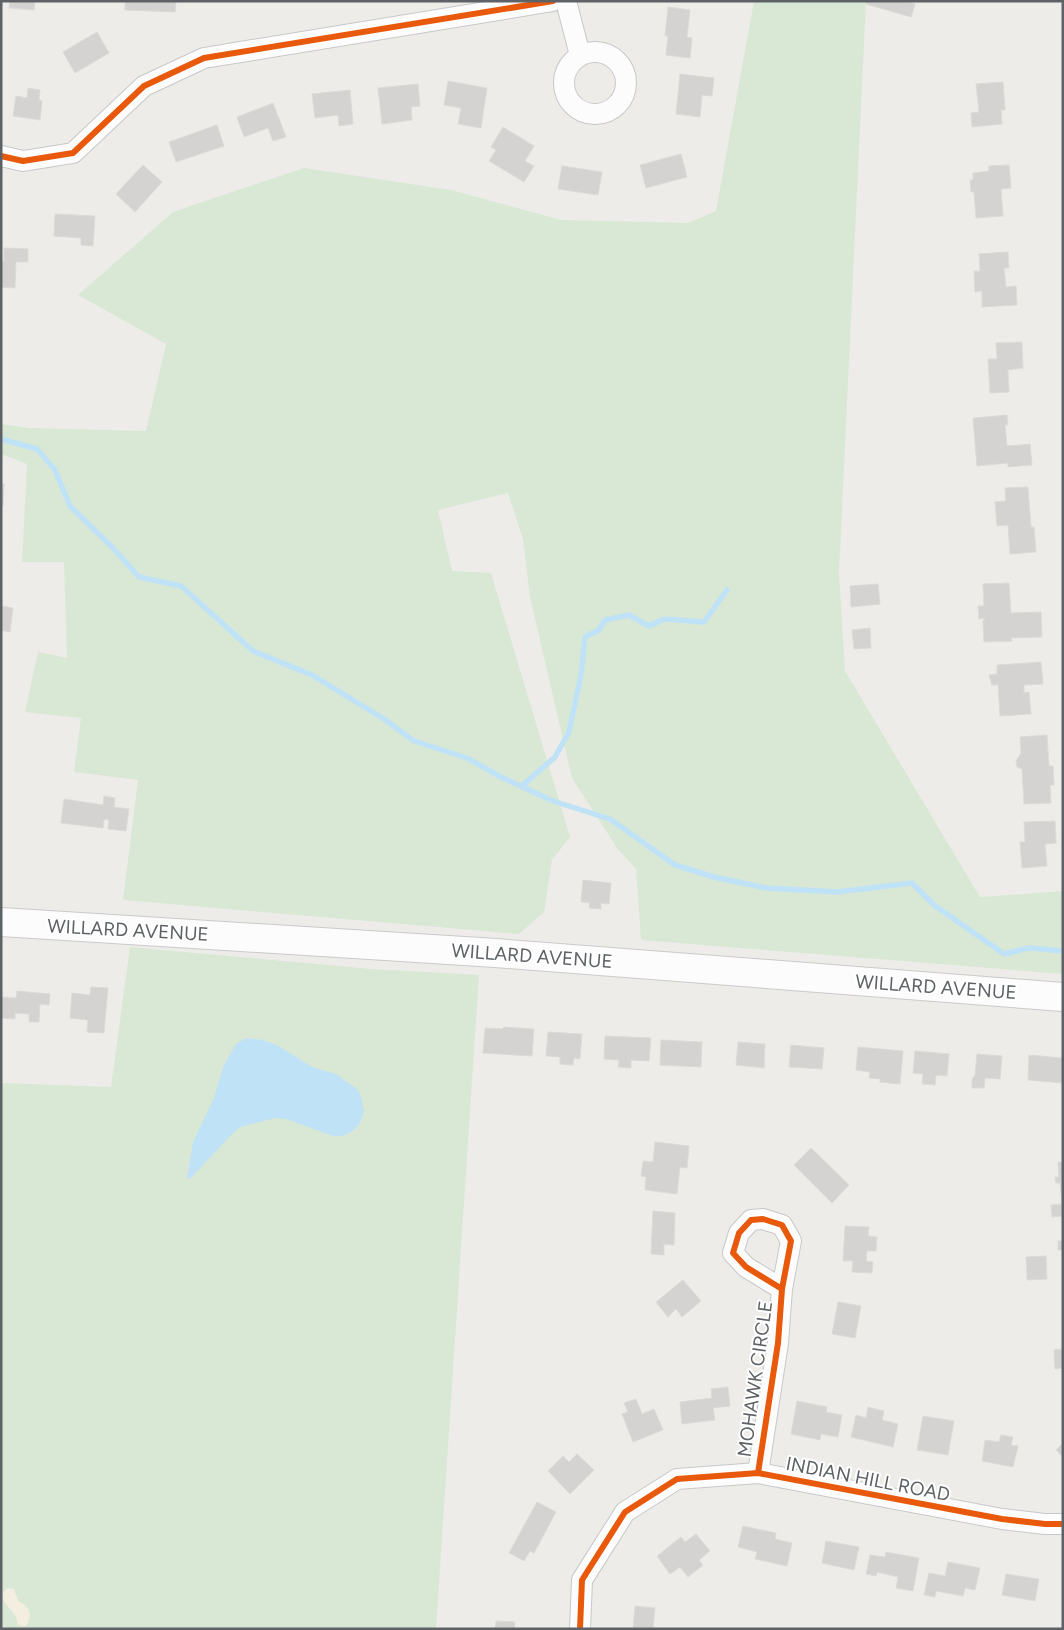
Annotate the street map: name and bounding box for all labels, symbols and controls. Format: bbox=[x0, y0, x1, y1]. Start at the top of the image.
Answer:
street label: WILLARD AVENUE bbox=[47, 914, 209, 946]
street label: WILLARD AVENUE bbox=[451, 939, 613, 973]
street label: WILLARD AVENUE bbox=[855, 970, 1017, 1004]
street label: MOHAWK CIRCLE bbox=[733, 1299, 777, 1459]
street label: INDIAN HILL ROAD bbox=[784, 1452, 952, 1506]

